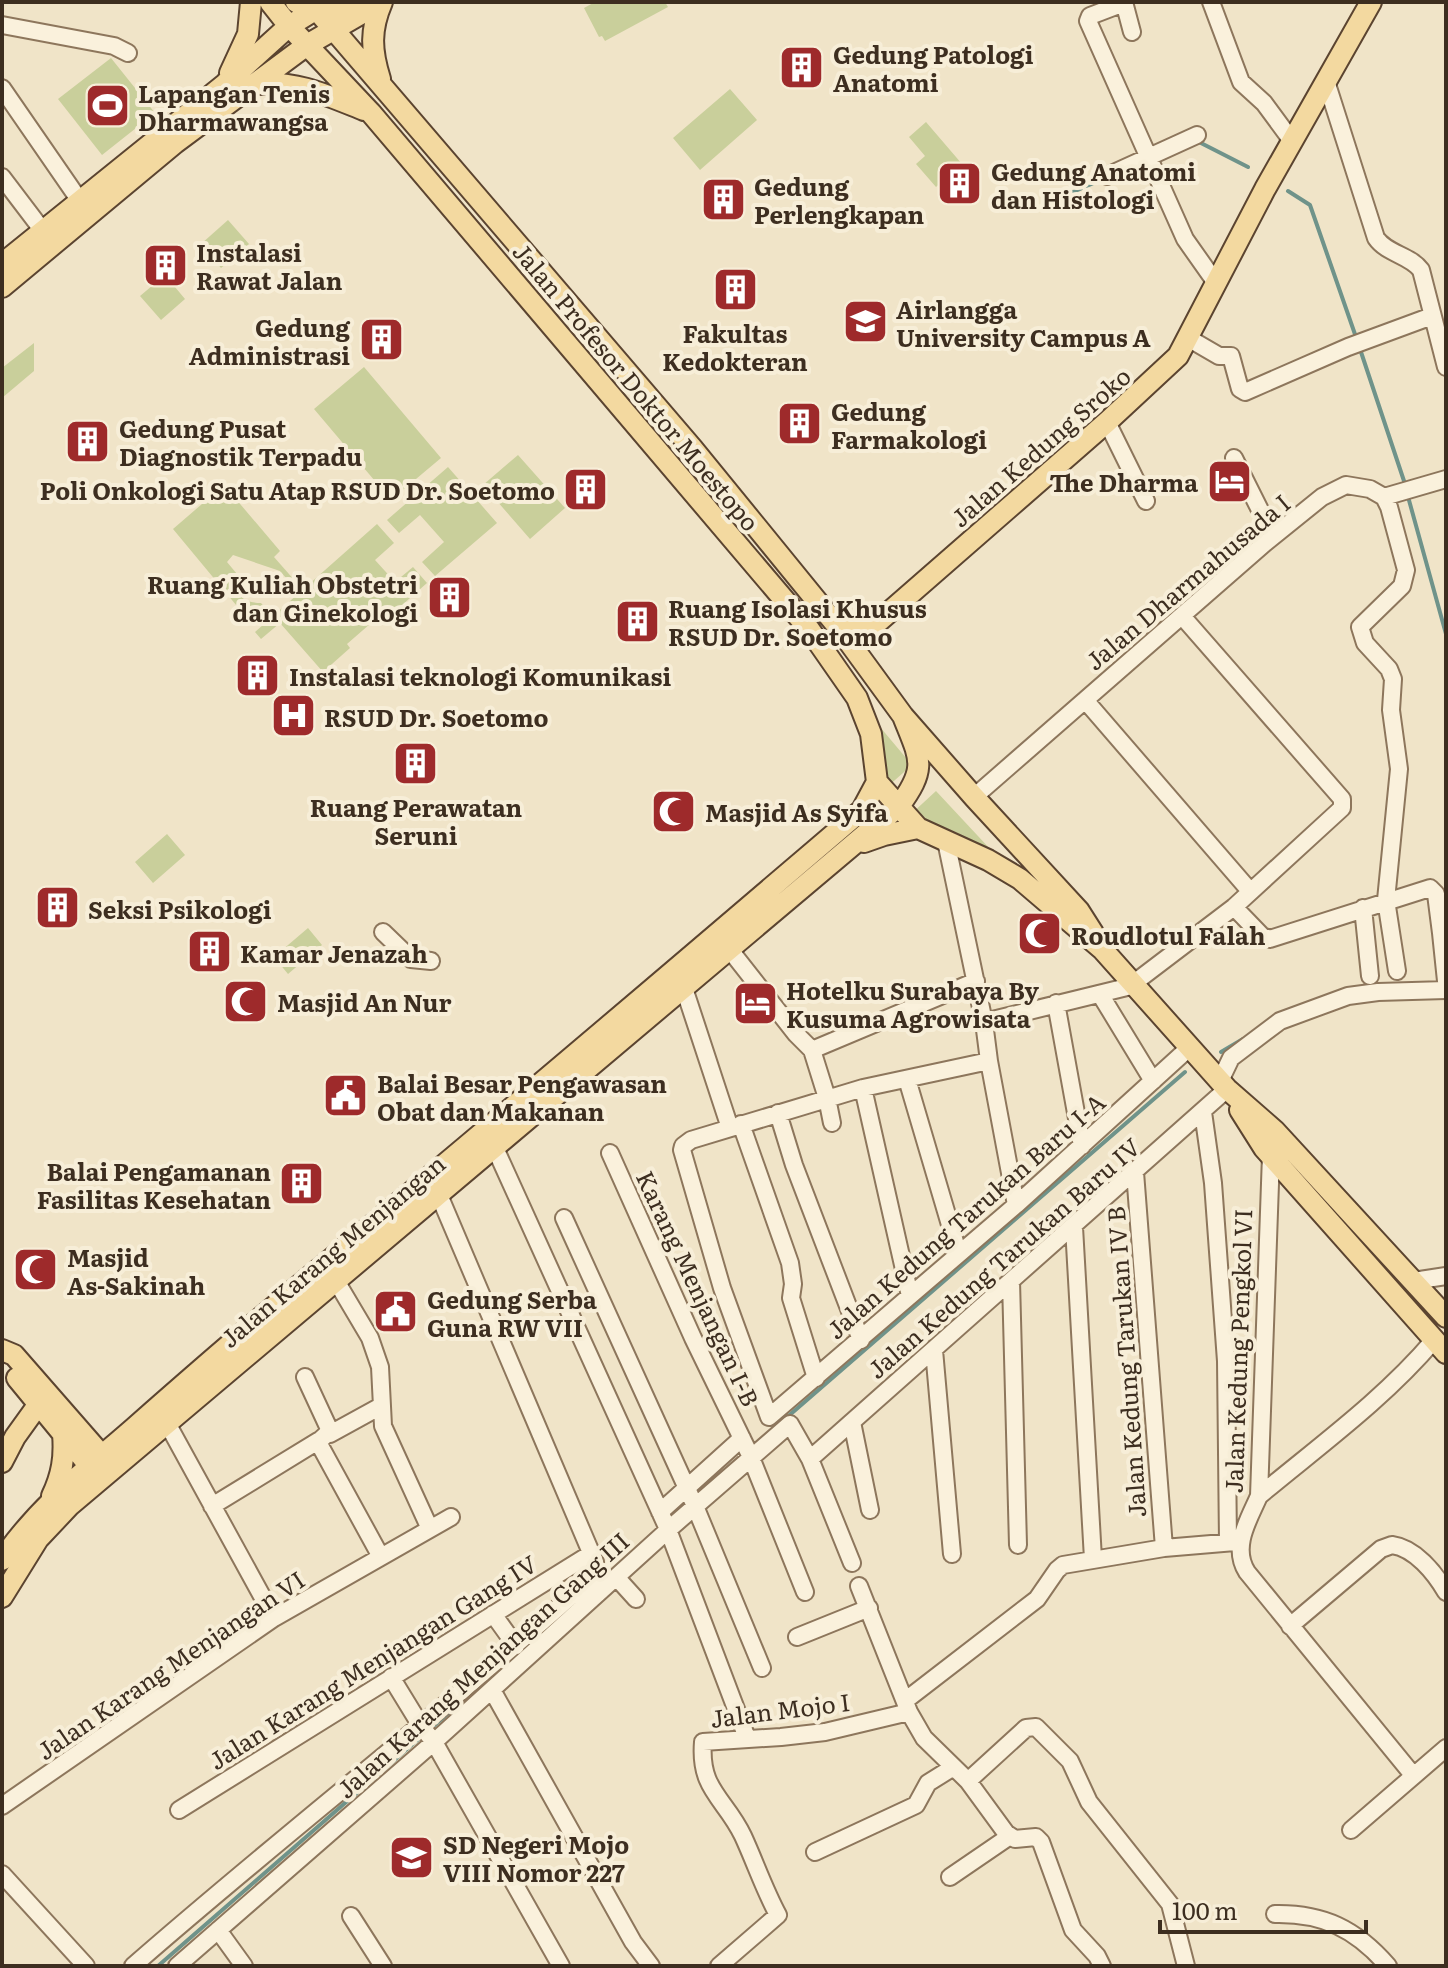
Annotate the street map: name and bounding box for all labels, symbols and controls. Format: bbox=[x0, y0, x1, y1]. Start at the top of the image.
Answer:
place label: Gedung Patologi Anatomi bbox=[833, 36, 1034, 99]
building icon: Gedung Patologi Anatomi bbox=[778, 43, 826, 91]
place label: Lapangan Tenis Dharmawangsa bbox=[138, 75, 330, 138]
sports icon: Lapangan Tenis Dharmawangsa bbox=[83, 82, 131, 130]
place label: Gedung Anatomi dan Histologi bbox=[991, 153, 1196, 216]
building icon: Gedung Anatomi dan Histologi bbox=[936, 160, 984, 208]
place label: Gedung Perlengkapan bbox=[754, 168, 925, 231]
building icon: Gedung Perlengkapan bbox=[699, 175, 747, 223]
place label: Instalasi Rawat Jalan bbox=[196, 234, 343, 297]
street label: Jalan Profesor Doktor Moestopo bbox=[506, 234, 768, 538]
building icon: Instalasi Rawat Jalan bbox=[141, 241, 189, 289]
building icon: Fakultas Kedokteran bbox=[711, 266, 759, 314]
place label: Airlangga University Campus A bbox=[896, 291, 1151, 354]
school or university icon: Airlangga University Campus A bbox=[841, 298, 889, 346]
place label: Gedung Administrasi bbox=[189, 309, 350, 372]
place label: Fakultas Kedokteran bbox=[662, 315, 808, 378]
building icon: Gedung Administrasi bbox=[357, 316, 405, 364]
street label: Jalan Kedung Sroko bbox=[942, 358, 1138, 534]
place label: Gedung Farmakologi bbox=[831, 393, 987, 456]
building icon: Gedung Farmakologi bbox=[776, 400, 824, 448]
place label: Gedung Pusat Diagnostik Terpadu bbox=[119, 410, 362, 473]
building icon: Gedung Pusat Diagnostik Terpadu bbox=[64, 417, 112, 465]
hotel icon: The Dharma bbox=[1205, 457, 1253, 505]
place label: The Dharma bbox=[1049, 464, 1198, 499]
building icon: Poli Onkologi Satu Atap RSUD Dr. Soetomo bbox=[562, 465, 610, 513]
place label: Poli Onkologi Satu Atap RSUD Dr. Soetomo bbox=[40, 472, 555, 507]
street label: Jalan Dharmahusada I bbox=[1077, 485, 1297, 677]
place label: Ruang Kuliah Obstetri dan Ginekologi bbox=[147, 566, 418, 629]
building icon: Ruang Kuliah Obstetri dan Ginekologi bbox=[425, 573, 473, 621]
place label: Ruang Isolasi Khusus RSUD Dr. Soetomo bbox=[668, 590, 927, 653]
building icon: Ruang Isolasi Khusus RSUD Dr. Soetomo bbox=[613, 597, 661, 645]
building icon: Instalasi teknologi Komunikasi bbox=[234, 651, 282, 699]
place label: Instalasi teknologi Komunikasi bbox=[289, 658, 671, 693]
hospital icon: RSUD Dr. Soetomo bbox=[269, 692, 317, 740]
place label: RSUD Dr. Soetomo bbox=[324, 699, 548, 734]
building icon: Ruang Perawatan Seruni bbox=[392, 740, 440, 788]
mosque icon: Masjid As Syifa bbox=[650, 787, 698, 835]
place label: Ruang Perawatan Seruni bbox=[310, 789, 523, 852]
place label: Masjid As Syifa bbox=[705, 794, 888, 829]
building icon: Seksi Psikologi bbox=[33, 884, 81, 932]
place label: Seksi Psikologi bbox=[88, 891, 272, 926]
mosque icon: Roudlotul Falah bbox=[1016, 910, 1064, 958]
place label: Roudlotul Falah bbox=[1071, 917, 1266, 952]
building icon: Kamar Jenazah bbox=[185, 928, 233, 976]
place label: Kamar Jenazah bbox=[240, 935, 428, 970]
place label: Hotelku Surabaya By Kusuma Agrowisata bbox=[786, 972, 1039, 1035]
mosque icon: Masjid An Nur bbox=[222, 977, 270, 1025]
hotel icon: Hotelku Surabaya By Kusuma Agrowisata bbox=[731, 979, 779, 1027]
place label: Masjid An Nur bbox=[277, 984, 451, 1019]
place label: Balai Besar Pengawasan Obat dan Makanan bbox=[377, 1065, 667, 1128]
public building icon: Balai Besar Pengawasan Obat dan Makanan bbox=[322, 1072, 370, 1120]
street label: Jalan Kedung Tarukan Baru I-A bbox=[818, 1084, 1112, 1346]
street label: Jalan Kedung Tarukan Baru IV bbox=[859, 1128, 1147, 1385]
street label: Jalan Karang Menjangan bbox=[212, 1145, 452, 1355]
place label: Balai Pengamanan Fasilitas Kesehatan bbox=[37, 1153, 271, 1216]
building icon: Balai Pengamanan Fasilitas Kesehatan bbox=[278, 1160, 326, 1208]
street label: Karang Menjangan I-B bbox=[629, 1164, 769, 1412]
street label: Jalan Kedung Tarukan IV B bbox=[1097, 1205, 1153, 1519]
street label: Jalan Kedung Pengkol VI bbox=[1215, 1208, 1259, 1494]
place label: Masjid As-Sakinah bbox=[67, 1239, 205, 1302]
mosque icon: Masjid As-Sakinah bbox=[12, 1246, 60, 1294]
place label: Gedung Serba Guna RW VII bbox=[427, 1281, 597, 1344]
public building icon: Gedung Serba Guna RW VII bbox=[372, 1288, 420, 1336]
street label: Jalan Karang Menjangan Gang III bbox=[328, 1523, 636, 1805]
street label: Jalan Karang Menjangan Gang IV bbox=[201, 1545, 543, 1777]
street label: Jalan Karang Menjangan VI bbox=[29, 1561, 311, 1767]
street label: Jalan Mojo I bbox=[708, 1683, 852, 1735]
place label: SD Negeri Mojo VIII Nomor 227 bbox=[443, 1826, 629, 1889]
school or university icon: SD Negeri Mojo VIII Nomor 227 bbox=[388, 1833, 436, 1881]
scale bar bbox=[1160, 1884, 1366, 1934]
text: 100 m bbox=[1172, 1892, 1238, 1927]

